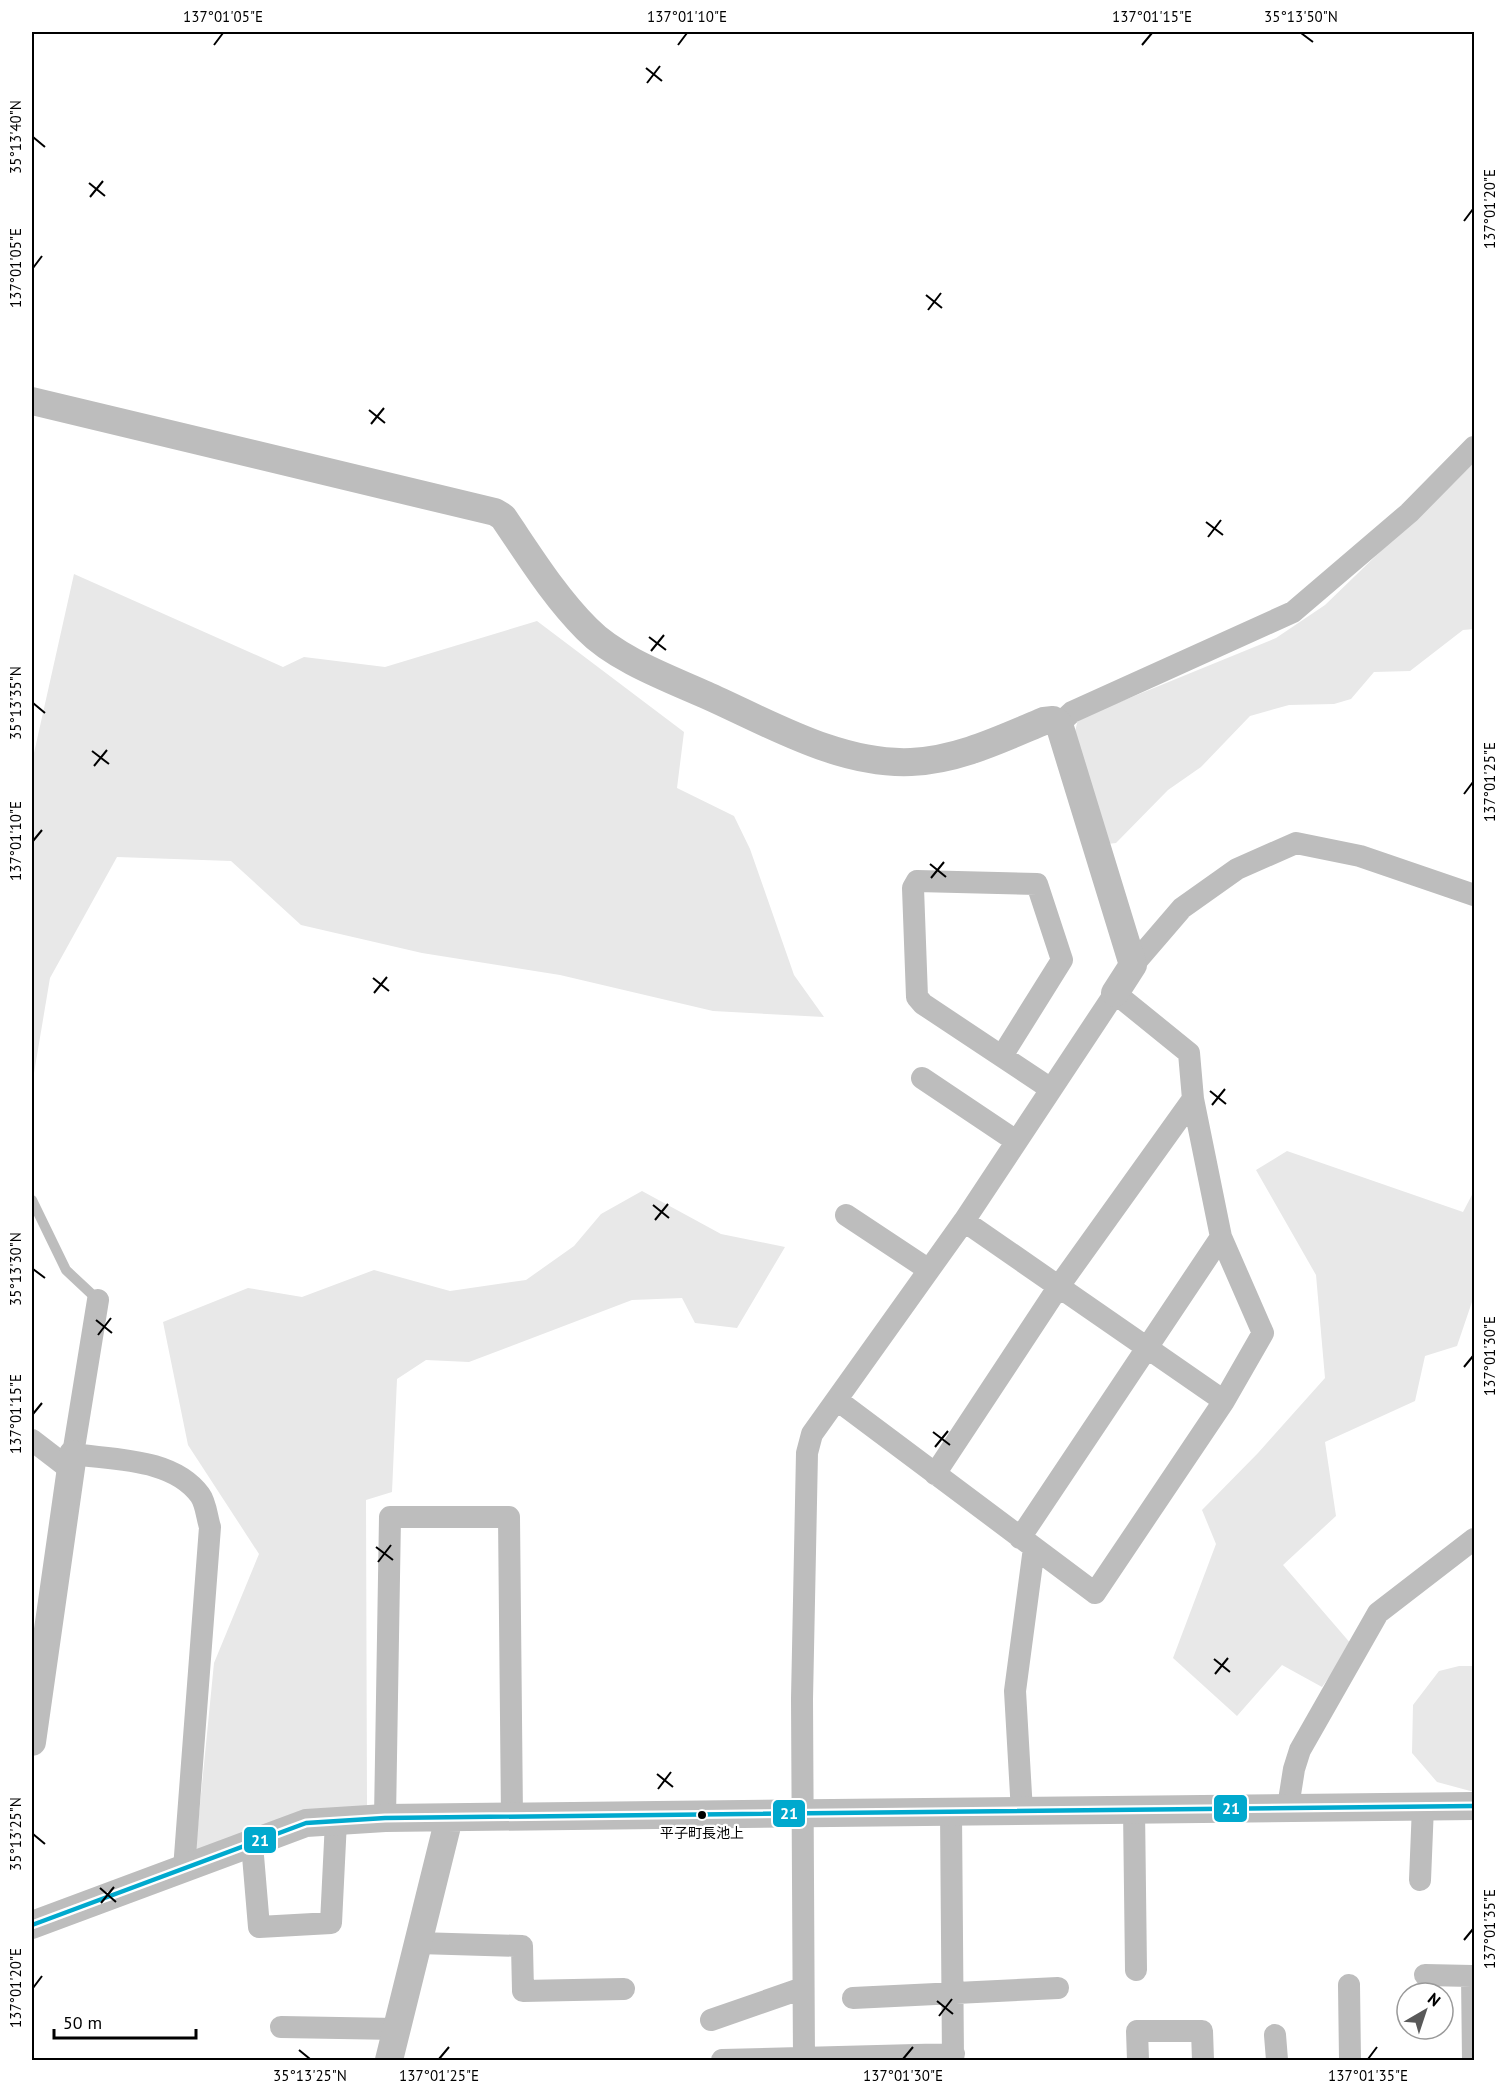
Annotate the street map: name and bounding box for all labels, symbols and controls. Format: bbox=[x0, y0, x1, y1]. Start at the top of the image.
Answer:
text: 137°01'05"E bbox=[183, 7, 263, 26]
text: 137°01'10"E bbox=[647, 7, 727, 26]
text: 137°01'15"E bbox=[1112, 7, 1192, 26]
text: 35°13'50"N bbox=[1264, 7, 1338, 26]
text: 35°13'40"N bbox=[6, 100, 25, 174]
text: 137°01'20"E bbox=[1480, 169, 1499, 249]
text: 137°01'05"E bbox=[6, 228, 25, 308]
text: 35°13'35"N bbox=[6, 666, 25, 740]
text: 137°01'25"E bbox=[1480, 742, 1499, 822]
text: 137°01'10"E bbox=[6, 801, 25, 881]
text: 35°13'30"N bbox=[6, 1232, 25, 1306]
text: 137°01'30"E bbox=[1480, 1316, 1499, 1396]
text: 137°01'15"E bbox=[6, 1374, 25, 1454]
line badge: 21 bbox=[1213, 1794, 1248, 1823]
text: 35°13'25"N bbox=[6, 1797, 25, 1871]
text: 21 bbox=[1222, 1798, 1240, 1818]
line badge: 21 bbox=[772, 1799, 806, 1828]
text: 21 bbox=[780, 1803, 798, 1823]
marker: 平子町長池上 bbox=[696, 1809, 708, 1821]
place label: 平子町長池上 bbox=[660, 1824, 744, 1842]
line badge: 21 bbox=[243, 1826, 277, 1854]
text: 21 bbox=[251, 1830, 269, 1850]
text: 137°01'35"E bbox=[1480, 1889, 1499, 1969]
text: 137°01'20"E bbox=[6, 1948, 25, 2028]
north arrow bbox=[1395, 1981, 1455, 2041]
text: N bbox=[1424, 1988, 1445, 2010]
scale bar bbox=[54, 2002, 196, 2040]
text: 50 m bbox=[63, 2011, 102, 2034]
text: 35°13'25"N bbox=[273, 2066, 347, 2085]
text: 137°01'25"E bbox=[399, 2066, 479, 2085]
text: 137°01'30"E bbox=[863, 2066, 943, 2085]
text: 137°01'35"E bbox=[1328, 2066, 1408, 2085]

